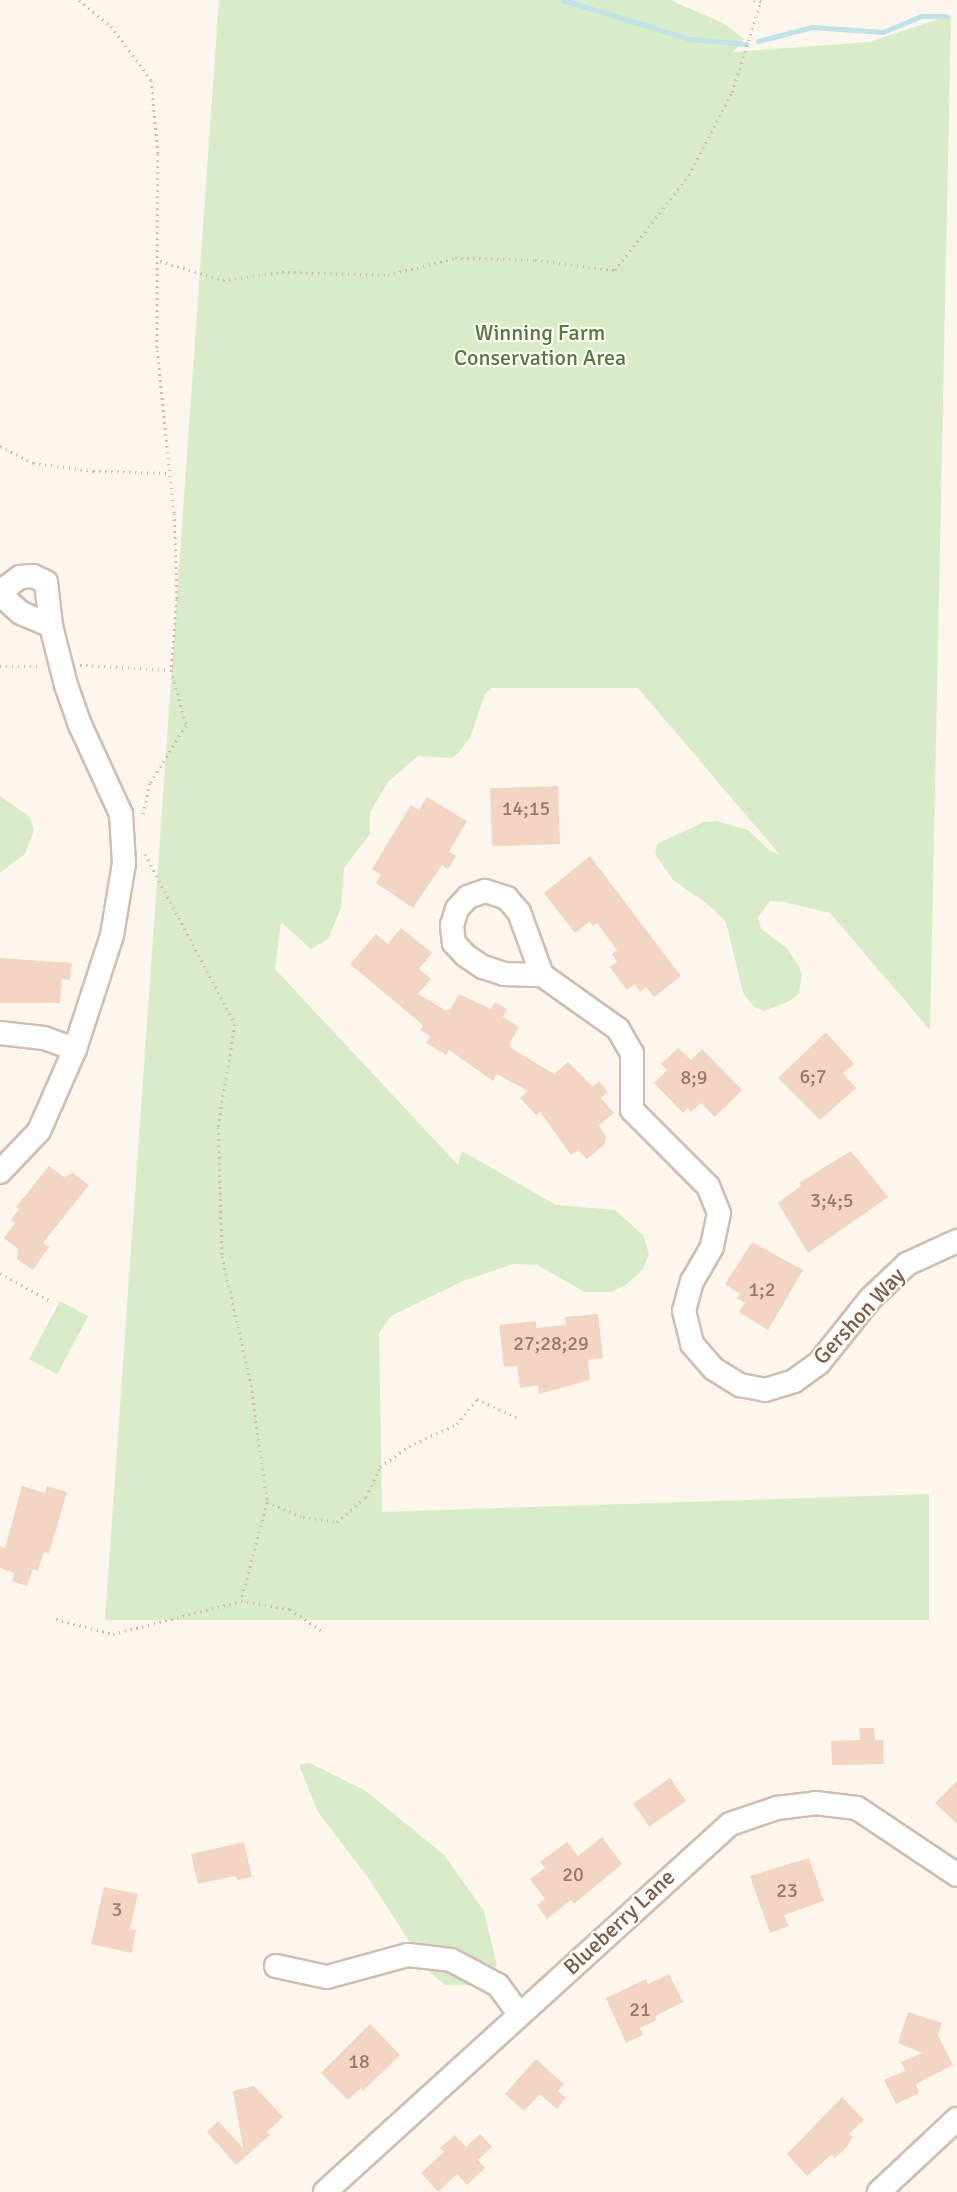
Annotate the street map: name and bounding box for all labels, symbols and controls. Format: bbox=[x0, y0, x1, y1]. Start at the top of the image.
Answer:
park label: Winning Farm Conservation Area bbox=[454, 319, 626, 370]
house number: 14;15 bbox=[502, 796, 550, 820]
house number: 6;7 bbox=[799, 1064, 827, 1088]
house number: 8;9 bbox=[680, 1065, 708, 1089]
house number: 3;4;5 bbox=[810, 1188, 854, 1212]
street label: Gershon Way bbox=[808, 1262, 910, 1370]
house number: 1;2 bbox=[748, 1277, 776, 1301]
house number: 27;28;29 bbox=[513, 1331, 589, 1355]
house number: 20 bbox=[562, 1862, 584, 1886]
street label: Blueberry Lane bbox=[558, 1864, 680, 1980]
house number: 23 bbox=[776, 1878, 798, 1902]
house number: 3 bbox=[112, 1897, 122, 1921]
house number: 21 bbox=[629, 1997, 651, 2021]
house number: 18 bbox=[348, 2049, 370, 2073]

